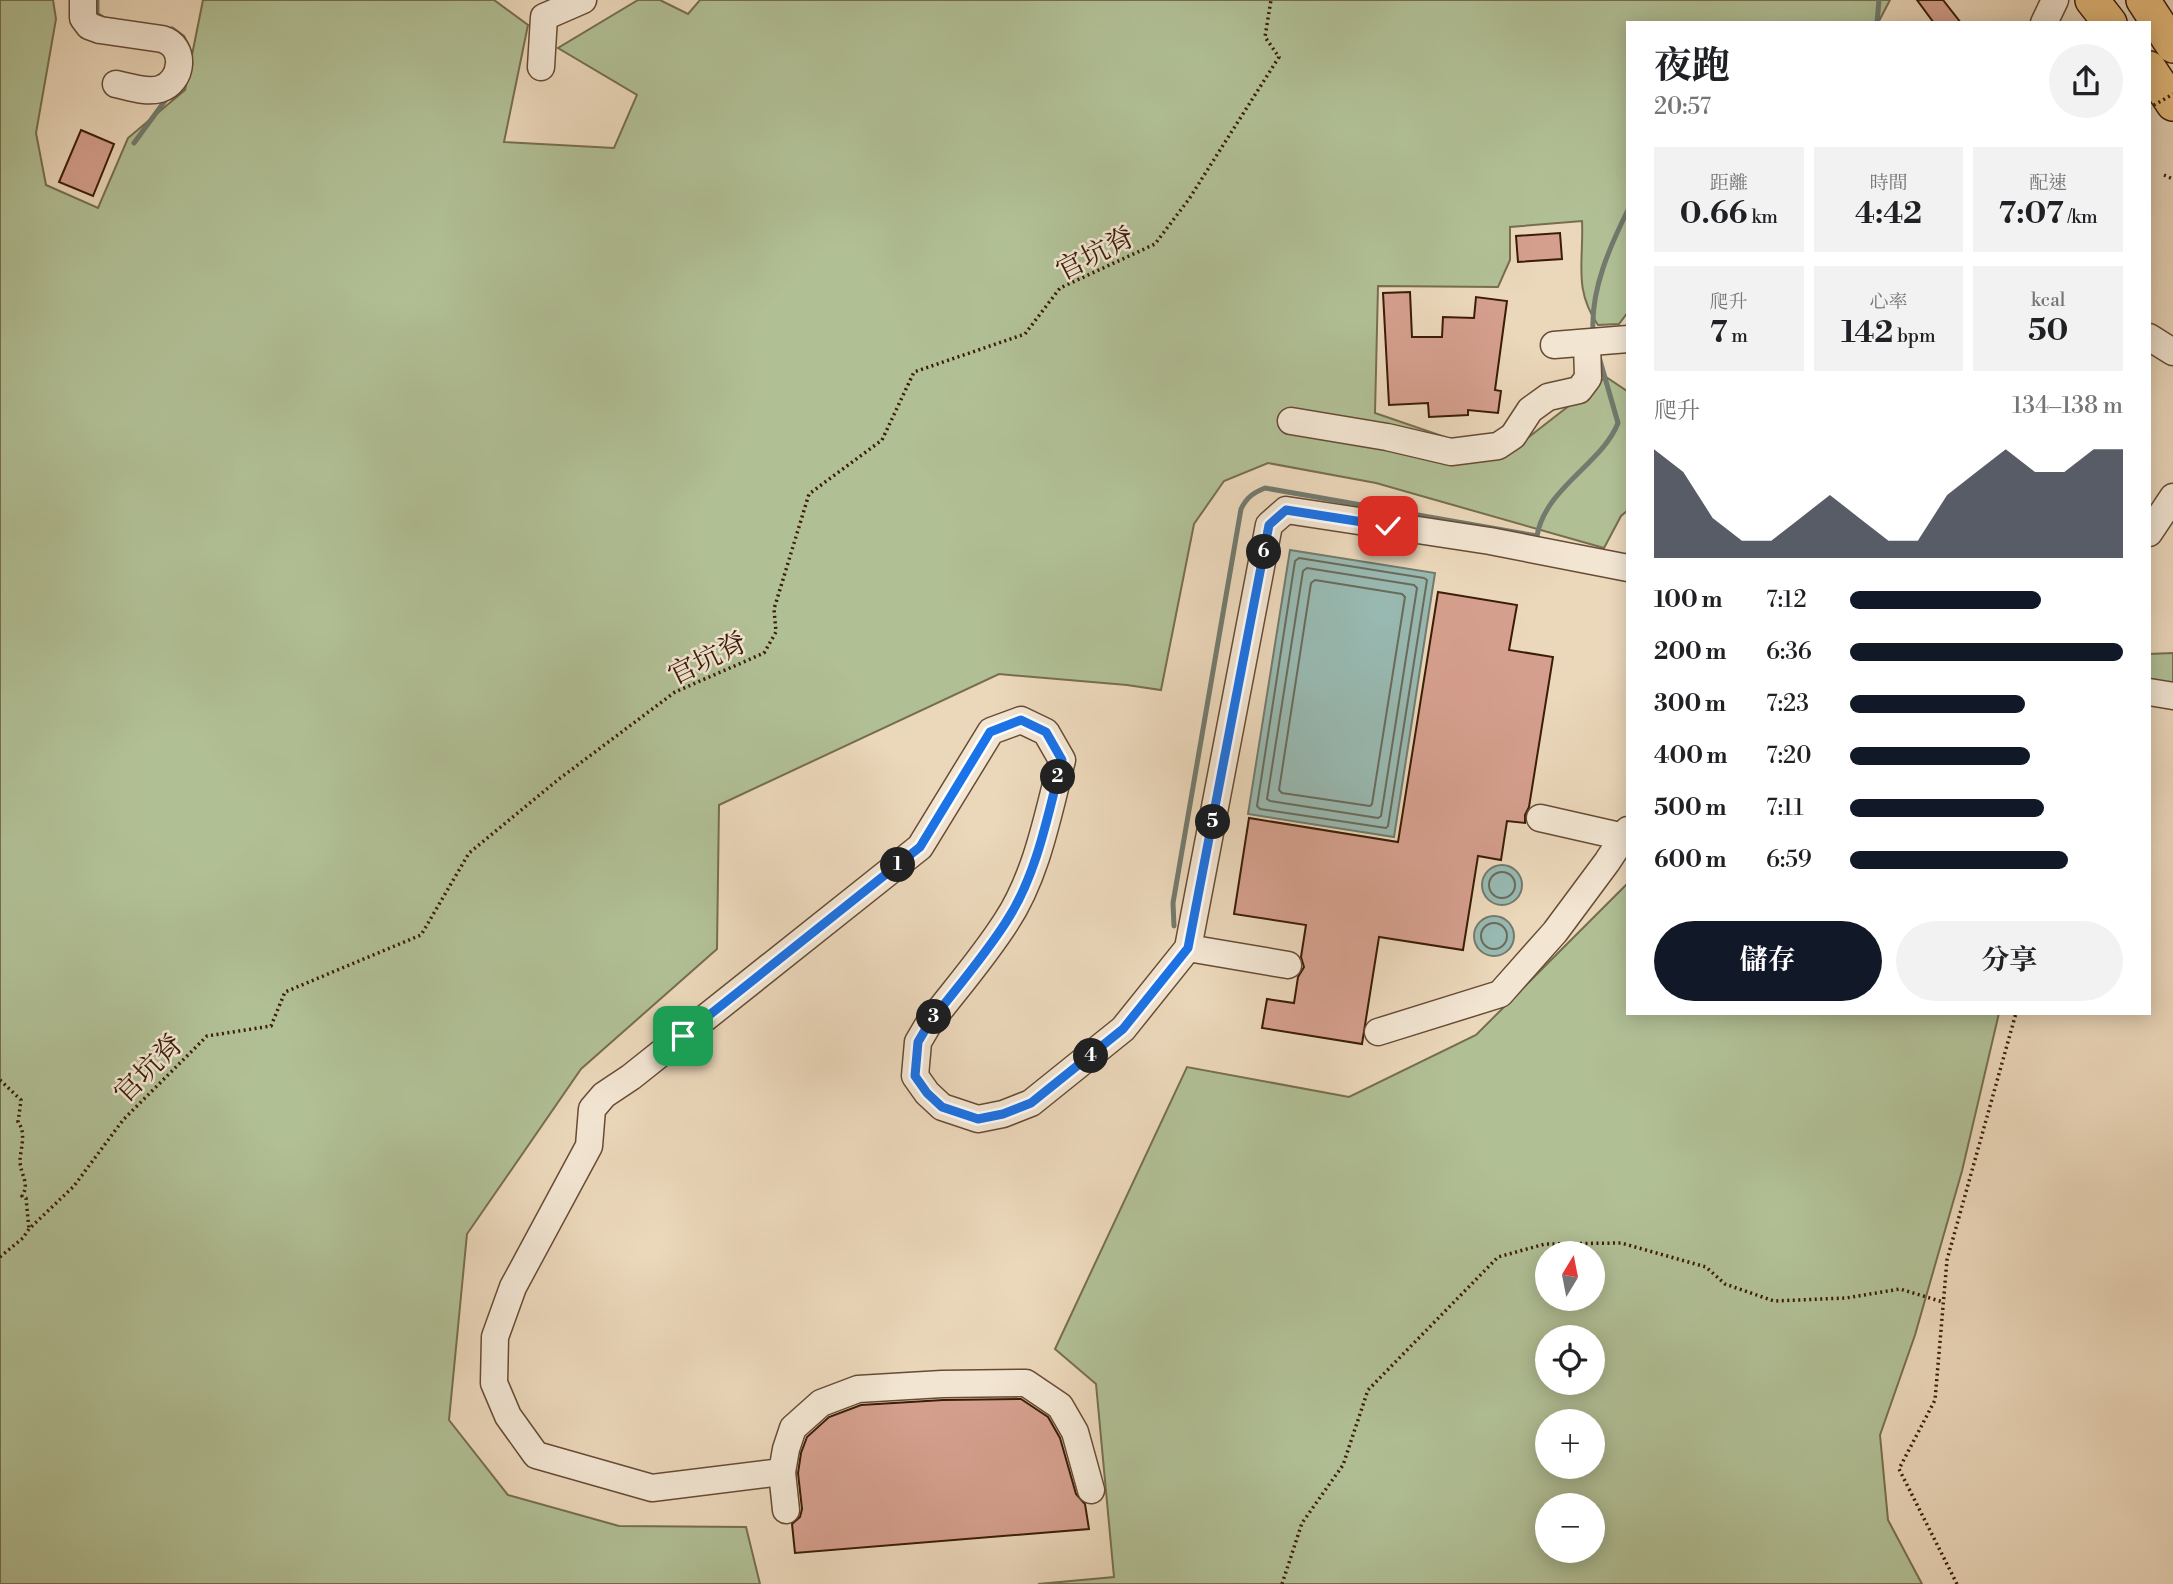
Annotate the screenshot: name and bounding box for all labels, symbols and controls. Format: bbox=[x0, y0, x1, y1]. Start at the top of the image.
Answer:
text: 夜跑 bbox=[1654, 43, 1730, 90]
button: share bbox=[2049, 44, 2123, 118]
text: 20:57 bbox=[1654, 93, 1711, 121]
text: 距離 bbox=[1710, 171, 1748, 195]
text: 時間 bbox=[1869, 171, 1908, 195]
text: 配速 bbox=[2029, 171, 2067, 195]
text: 0.66 bbox=[1680, 195, 1748, 233]
text: 4:42 bbox=[1855, 195, 1922, 233]
text: 7:07 bbox=[1999, 195, 2064, 233]
text: km bbox=[1748, 205, 1778, 229]
text: /km bbox=[2064, 205, 2098, 229]
street label: 官坑脊 bbox=[1050, 220, 1141, 289]
text: kcal bbox=[2031, 288, 2065, 312]
text: 爬升 bbox=[1710, 290, 1748, 314]
text: 心率 bbox=[1869, 290, 1908, 314]
text: 50 bbox=[2028, 312, 2068, 350]
text: 7 bbox=[1710, 314, 1727, 352]
text: 142 bbox=[1841, 314, 1893, 352]
text: m bbox=[1727, 324, 1748, 348]
text: bpm bbox=[1893, 324, 1936, 348]
text: 134–138 m bbox=[2012, 392, 2123, 420]
text: 爬升 bbox=[1654, 397, 1700, 425]
pin bbox=[1358, 496, 1418, 556]
icon: check bbox=[1369, 507, 1407, 545]
pin: 6 bbox=[1246, 534, 1282, 570]
text: 6 bbox=[1258, 539, 1269, 563]
text: 100 m bbox=[1654, 586, 1722, 614]
text: 7:12 bbox=[1766, 586, 1807, 614]
street label: 官坑脊 bbox=[662, 625, 753, 693]
text: 200 m bbox=[1654, 638, 1726, 666]
text: 6:36 bbox=[1766, 638, 1812, 666]
text: 300 m bbox=[1654, 690, 1726, 718]
text: 7:23 bbox=[1766, 690, 1809, 718]
text: 400 m bbox=[1654, 742, 1727, 770]
text: 7:20 bbox=[1766, 742, 1811, 770]
pin: 2 bbox=[1040, 760, 1076, 794]
text: 2 bbox=[1052, 764, 1063, 788]
text: 500 m bbox=[1654, 794, 1726, 822]
text: 7:11 bbox=[1766, 794, 1804, 822]
pin: 5 bbox=[1196, 804, 1230, 840]
text: 5 bbox=[1207, 809, 1218, 833]
text: 600 m bbox=[1654, 846, 1727, 874]
text: 6:59 bbox=[1766, 846, 1812, 874]
pin: 1 bbox=[880, 848, 916, 882]
text: 1 bbox=[893, 852, 902, 876]
button: 儲存 bbox=[1654, 921, 1882, 1001]
button: 分享 bbox=[1896, 921, 2123, 1001]
pin: 3 bbox=[916, 1000, 951, 1034]
text: 3 bbox=[928, 1004, 939, 1028]
pin bbox=[653, 1006, 713, 1066]
icon: arrive bbox=[664, 1017, 702, 1055]
street label: 官坑脊 bbox=[107, 1027, 191, 1111]
pin: 4 bbox=[1074, 1038, 1108, 1074]
text: 4 bbox=[1084, 1043, 1097, 1067]
north arrow bbox=[1535, 1241, 1605, 1311]
map controls bbox=[1535, 1241, 1605, 1563]
button: locate bbox=[1535, 1325, 1605, 1395]
button: + bbox=[1535, 1409, 1605, 1479]
button: − bbox=[1535, 1493, 1605, 1563]

